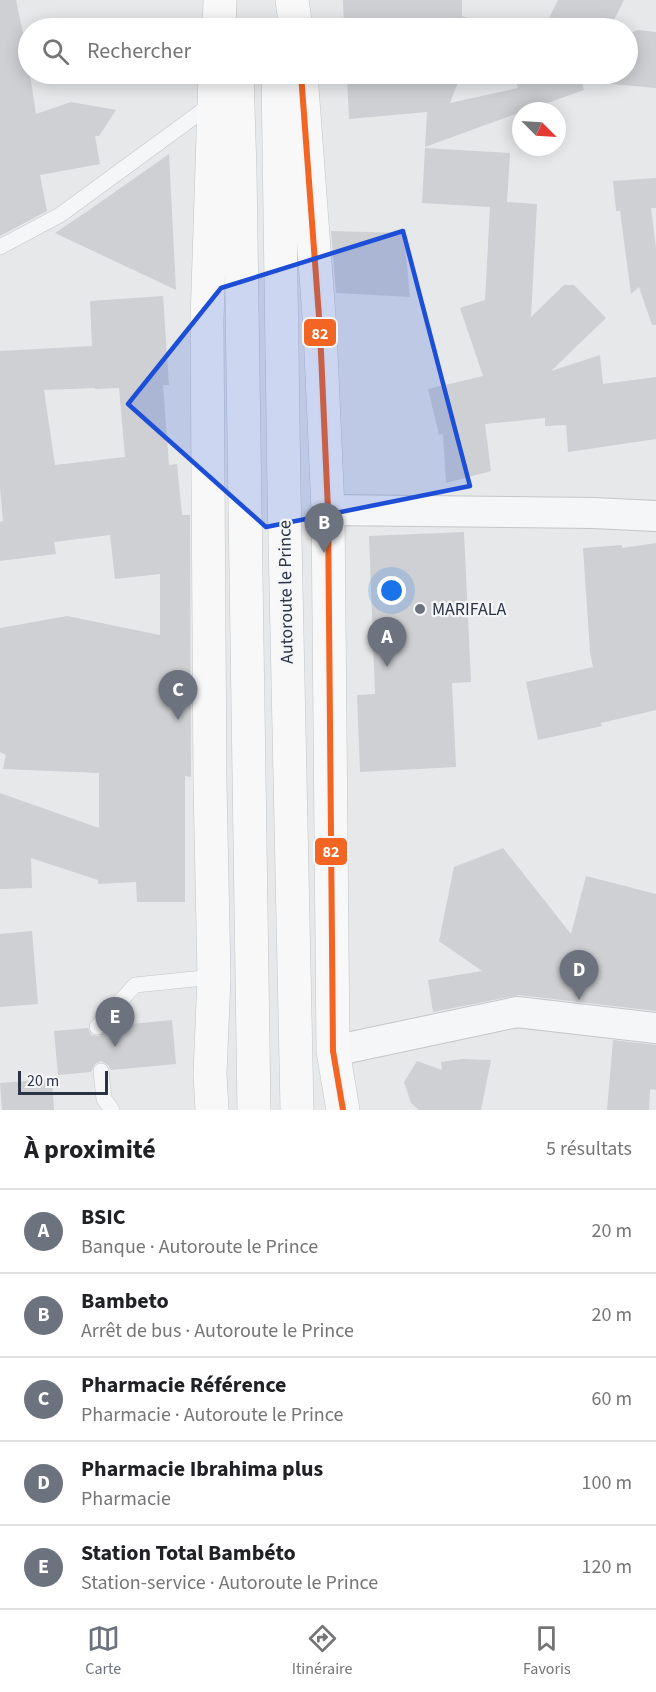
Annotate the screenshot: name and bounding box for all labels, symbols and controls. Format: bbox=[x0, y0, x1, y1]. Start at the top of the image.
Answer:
search box bbox=[18, 18, 638, 84]
icon: search bbox=[39, 35, 72, 68]
text: Rechercher bbox=[87, 35, 191, 67]
north arrow bbox=[512, 102, 566, 156]
line badge: 82 bbox=[303, 318, 337, 347]
text: 82 bbox=[312, 323, 328, 345]
pin: B bbox=[304, 504, 344, 553]
street label: Autoroute le Prince bbox=[272, 520, 300, 664]
your location bbox=[377, 576, 406, 605]
place label: MARIFALA bbox=[432, 597, 507, 622]
marker: MARIFALA bbox=[413, 602, 427, 616]
pin: A bbox=[368, 618, 406, 667]
pin: C bbox=[158, 670, 198, 720]
line badge: 82 bbox=[314, 837, 348, 866]
text: 82 bbox=[323, 841, 339, 863]
pin: D bbox=[560, 950, 598, 1000]
pin: E bbox=[96, 998, 134, 1047]
scale bar bbox=[18, 1068, 108, 1096]
text: 20 m bbox=[27, 1070, 59, 1092]
text: À proximité bbox=[24, 1131, 156, 1168]
text: 5 résultats bbox=[546, 1135, 632, 1163]
text: BSIC bbox=[81, 1201, 126, 1233]
text: A bbox=[38, 1217, 49, 1245]
text: 20 m bbox=[592, 1217, 632, 1245]
text: Banque · Autoroute le Prince bbox=[81, 1233, 318, 1261]
text: Bambeto bbox=[81, 1285, 169, 1317]
text: B bbox=[37, 1301, 50, 1329]
text: 20 m bbox=[592, 1301, 632, 1329]
text: Arrêt de bus · Autoroute le Prince bbox=[81, 1317, 354, 1345]
text: Pharmacie Référence bbox=[81, 1369, 286, 1401]
text: C bbox=[38, 1385, 49, 1413]
text: 60 m bbox=[592, 1385, 632, 1413]
text: Pharmacie · Autoroute le Prince bbox=[81, 1401, 343, 1429]
text: Pharmacie Ibrahima plus bbox=[81, 1453, 323, 1485]
text: D bbox=[37, 1469, 50, 1497]
text: 100 m bbox=[582, 1469, 632, 1497]
text: Pharmacie bbox=[81, 1485, 171, 1513]
text: Station Total Bambéto bbox=[81, 1537, 296, 1569]
text: E bbox=[38, 1553, 49, 1581]
text: 120 m bbox=[582, 1553, 632, 1581]
text: Station-service · Autoroute le Prince bbox=[81, 1569, 378, 1597]
tab: Carte bbox=[85, 1622, 121, 1680]
tab: Itinéraire bbox=[292, 1622, 352, 1680]
tab: Favoris bbox=[523, 1622, 571, 1680]

